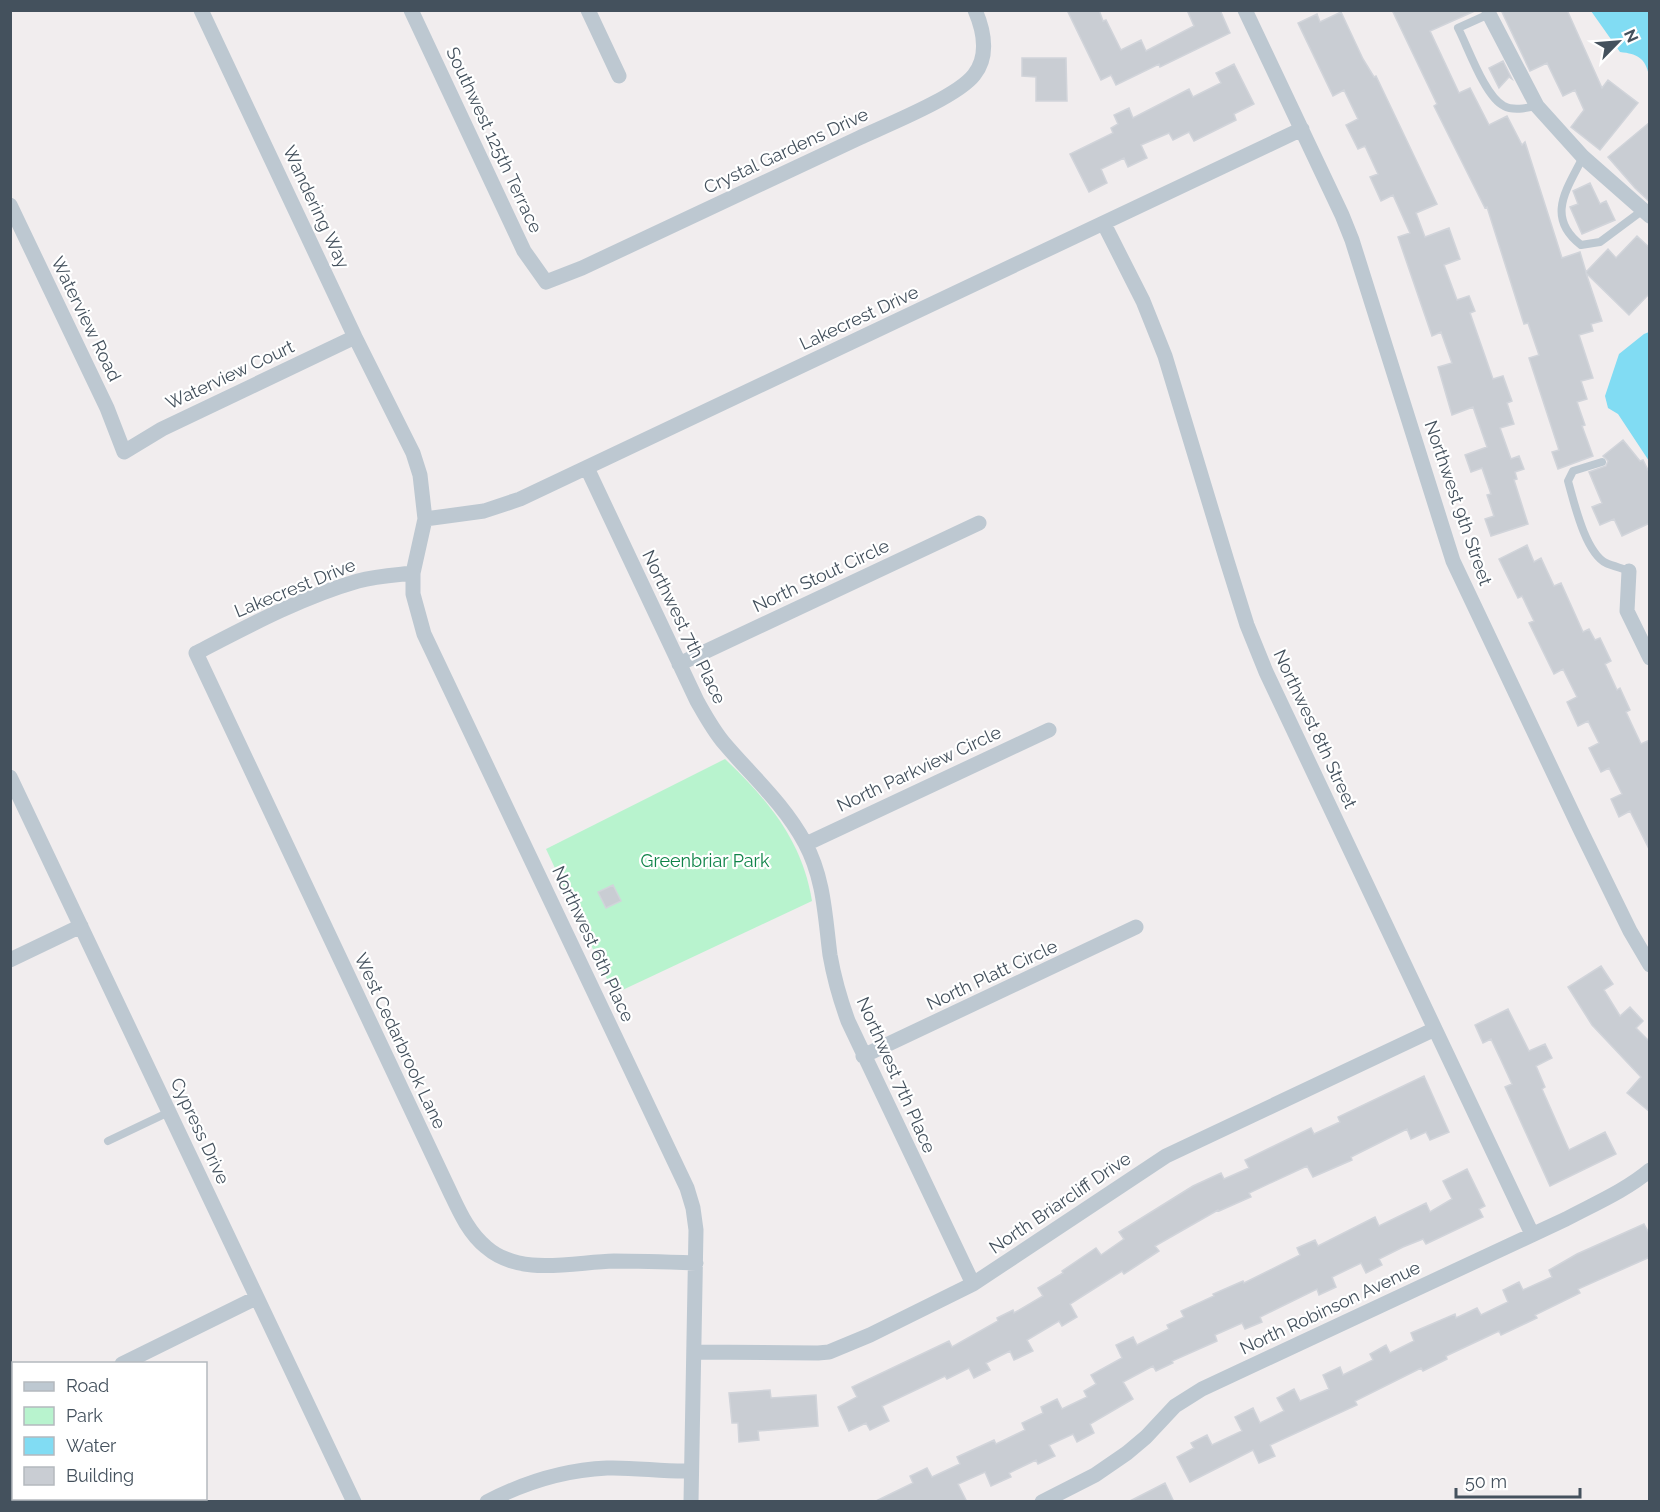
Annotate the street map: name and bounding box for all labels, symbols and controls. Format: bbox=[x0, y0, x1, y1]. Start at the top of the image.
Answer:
north arrow bbox=[1588, 12, 1648, 72]
text: N bbox=[1620, 26, 1642, 45]
street label: Southwest 125th Terrace bbox=[442, 44, 547, 236]
street label: Crystal Gardens Drive bbox=[700, 103, 872, 198]
street label: Wandering Way bbox=[279, 142, 354, 272]
street label: Waterview Road bbox=[47, 253, 126, 385]
street label: Lakecrest Drive bbox=[796, 281, 922, 354]
street label: Waterview Court bbox=[162, 336, 297, 413]
street label: Northwest 9th Street bbox=[1420, 418, 1497, 588]
street label: North Stout Circle bbox=[749, 535, 893, 616]
street label: Northwest 7th Place bbox=[638, 547, 731, 707]
street label: Lakecrest Drive bbox=[231, 554, 359, 621]
street label: Northwest 8th Street bbox=[1269, 646, 1362, 812]
street label: North Parkview Circle bbox=[833, 721, 1005, 816]
park label: Greenbriar Park bbox=[641, 850, 770, 871]
street label: Northwest 6th Place bbox=[548, 863, 639, 1025]
street label: North Platt Circle bbox=[923, 935, 1061, 1014]
street label: West Cedarbrook Lane bbox=[350, 949, 451, 1133]
street label: Northwest 7th Place bbox=[853, 994, 940, 1156]
street label: Cypress Drive bbox=[167, 1074, 234, 1188]
street label: North Briarcliff Drive bbox=[985, 1147, 1135, 1258]
street label: North Robinson Avenue bbox=[1236, 1256, 1424, 1359]
legend bbox=[12, 1362, 207, 1500]
text: Road bbox=[66, 1375, 109, 1396]
text: Park bbox=[66, 1405, 103, 1426]
text: Water bbox=[66, 1435, 117, 1456]
scale bar bbox=[1456, 1461, 1580, 1499]
text: Building bbox=[66, 1465, 134, 1486]
text: 50 m bbox=[1465, 1471, 1507, 1492]

